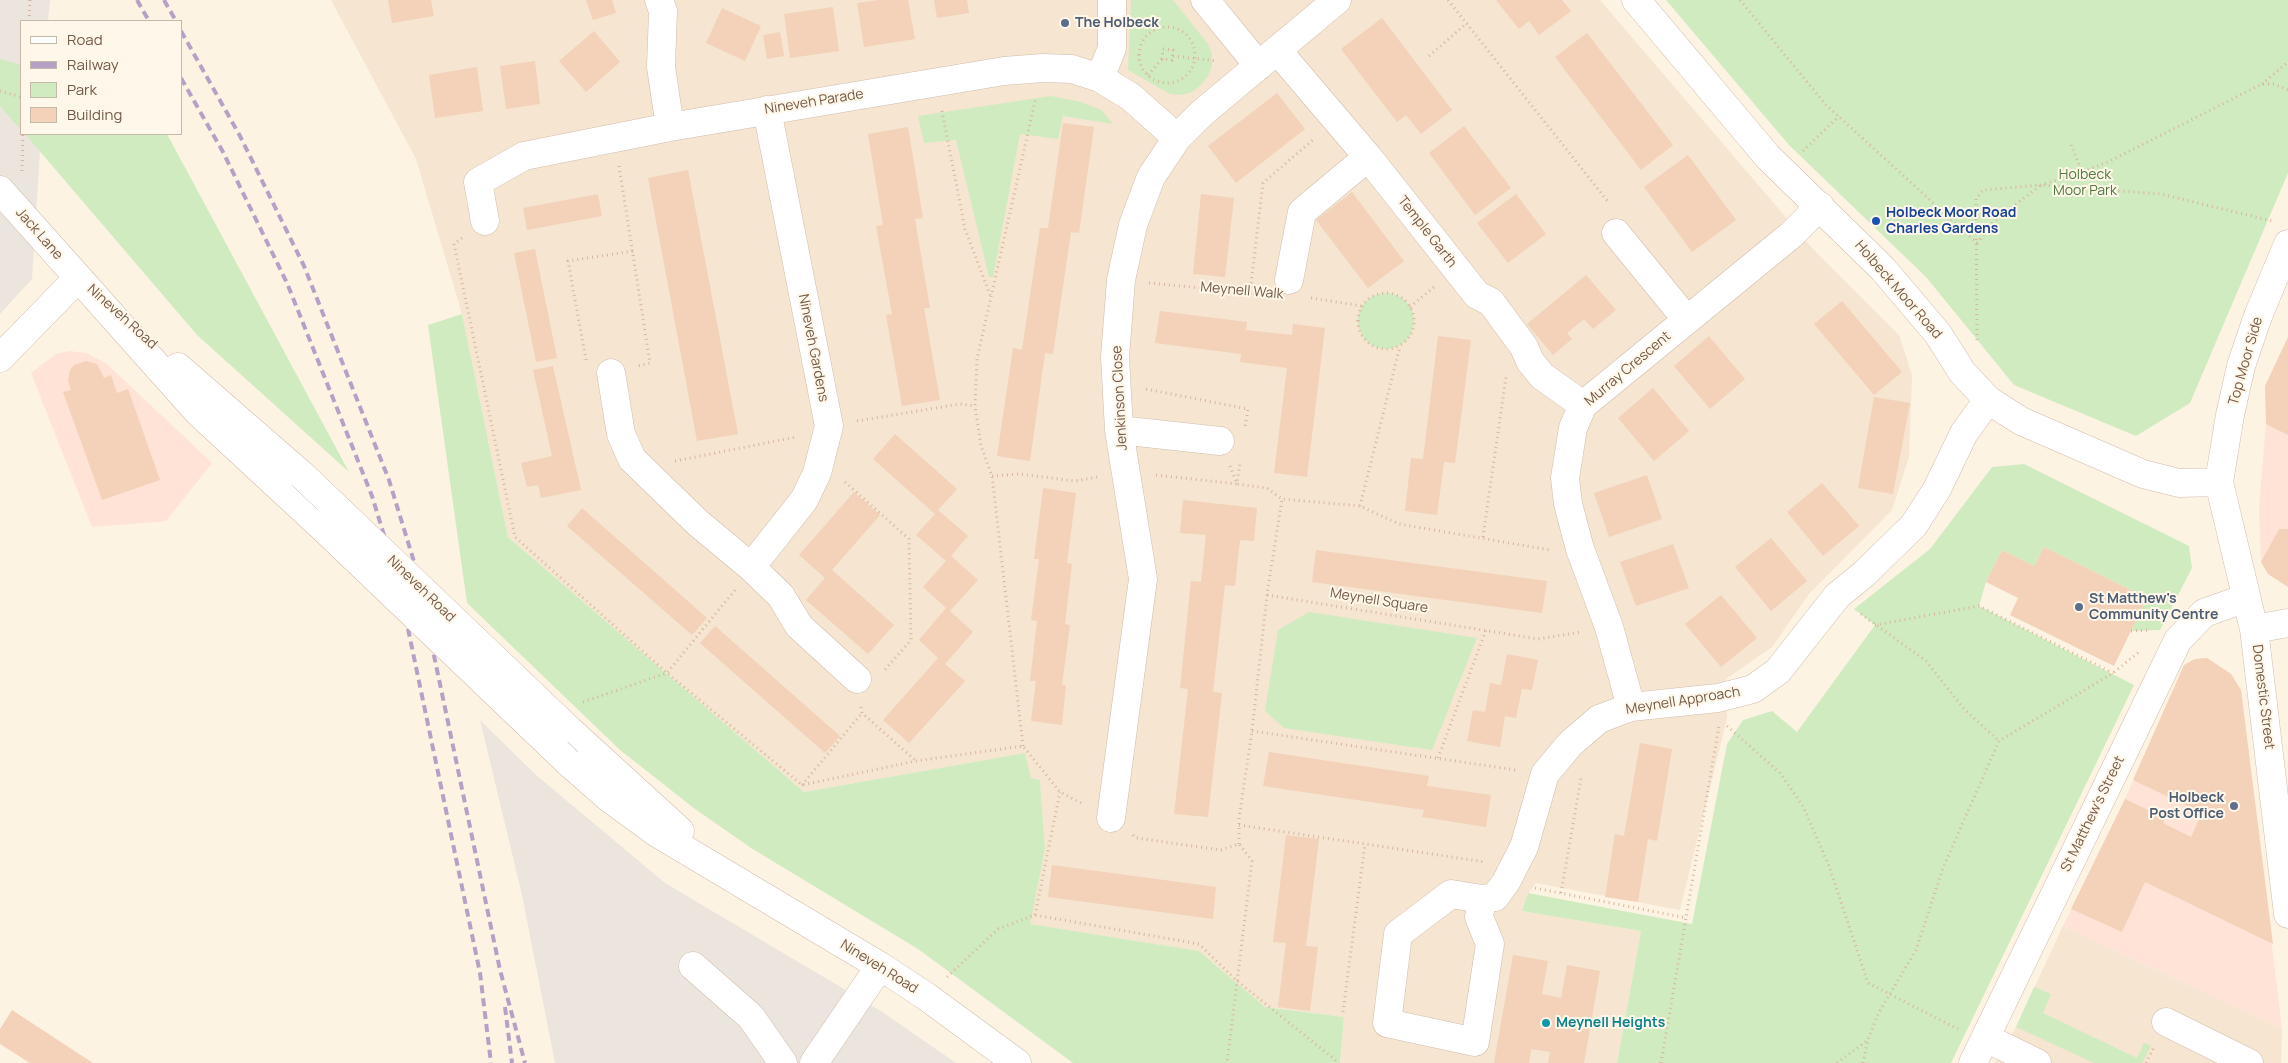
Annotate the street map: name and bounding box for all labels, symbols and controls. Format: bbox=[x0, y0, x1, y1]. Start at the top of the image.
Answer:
place label: The Holbeck bbox=[1075, 15, 1159, 31]
marker: The Holbeck bbox=[1059, 17, 1071, 29]
legend bbox=[20, 20, 182, 135]
text: Road bbox=[67, 29, 103, 50]
text: Railway bbox=[67, 54, 119, 75]
text: Park bbox=[67, 79, 97, 100]
street label: Nineveh Parade bbox=[763, 86, 865, 118]
text: Building bbox=[67, 104, 122, 125]
park label: Holbeck Moor Park bbox=[2053, 167, 2117, 200]
street label: Temple Garth bbox=[1394, 193, 1460, 271]
street label: Jack Lane bbox=[12, 205, 66, 263]
place label: Holbeck Moor Road Charles Gardens bbox=[1886, 205, 2016, 238]
marker: Holbeck Moor Road Charles Gardens bbox=[1870, 215, 1882, 227]
street label: Holbeck Moor Road bbox=[1851, 238, 1945, 342]
street label: Meynell Walk bbox=[1200, 279, 1284, 303]
street label: Nineveh Road bbox=[84, 281, 160, 353]
street label: Nineveh Gardens bbox=[794, 293, 832, 403]
street label: Top Moor Side bbox=[2225, 315, 2267, 407]
street label: Murray Crescent bbox=[1581, 328, 1675, 410]
street label: Jenkinson Close bbox=[1109, 345, 1131, 451]
street label: Nineveh Road bbox=[383, 552, 459, 626]
street label: Meynell Square bbox=[1329, 585, 1429, 617]
place label: St Matthew's Community Centre bbox=[2089, 591, 2218, 624]
marker: St Matthew's Community Centre bbox=[2073, 601, 2085, 613]
street label: Domestic Street bbox=[2248, 644, 2278, 750]
street label: Meynell Approach bbox=[1625, 684, 1741, 718]
street label: St Matthew's Street bbox=[2058, 753, 2128, 875]
place label: Holbeck Post Office bbox=[2149, 790, 2224, 822]
marker: Holbeck Post Office bbox=[2228, 800, 2240, 812]
street label: Nineveh Road bbox=[837, 936, 921, 998]
place label: Meynell Heights bbox=[1556, 1015, 1665, 1031]
marker: Meynell Heights bbox=[1540, 1017, 1552, 1029]

